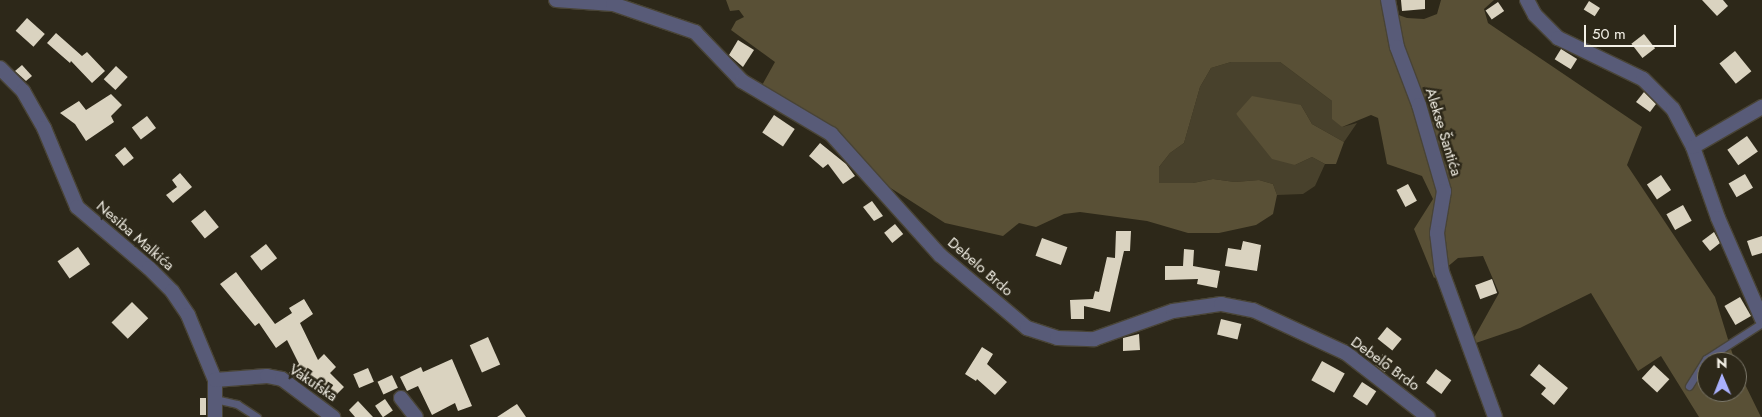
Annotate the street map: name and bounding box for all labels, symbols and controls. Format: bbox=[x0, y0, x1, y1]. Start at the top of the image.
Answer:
scale bar bbox=[1587, 15, 1680, 47]
text: 50 m bbox=[1592, 23, 1626, 45]
street label: Alekse Šantića bbox=[1421, 86, 1465, 178]
street label: Nesiba Malkića bbox=[92, 197, 178, 275]
street label: Debelo Brdo bbox=[944, 234, 1016, 300]
street label: Debelo Brdo bbox=[1347, 333, 1423, 395]
north arrow bbox=[1697, 352, 1747, 402]
text: N bbox=[1716, 353, 1727, 373]
street label: Vakufska bbox=[286, 360, 340, 406]

